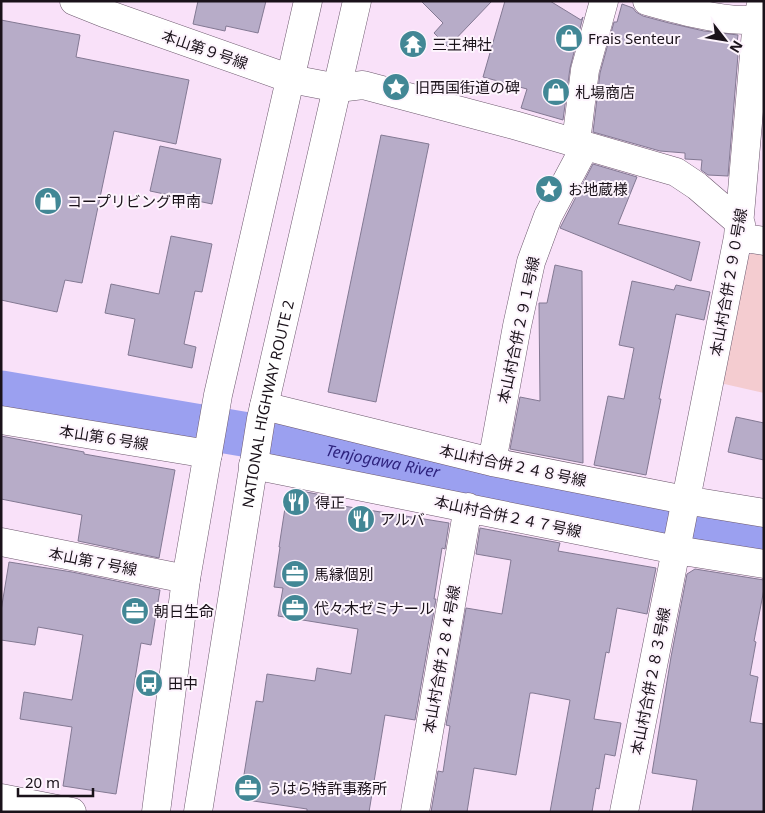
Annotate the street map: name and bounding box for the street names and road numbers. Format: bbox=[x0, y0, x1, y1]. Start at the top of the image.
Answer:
street label: 本山第９号線 bbox=[159, 25, 251, 73]
street label: 本山村合併２９０号線 bbox=[705, 206, 751, 358]
street label: 本山村合併２９１号線 bbox=[493, 255, 543, 405]
street label: NATIONAL HIGHWAY ROUTE 2 bbox=[237, 298, 298, 509]
street label: 本山第６号線 bbox=[58, 420, 150, 454]
street label: 本山村合併２４８号線 bbox=[438, 440, 588, 490]
street label: 本山村合併２４７号線 bbox=[433, 491, 583, 541]
street label: 本山第７号線 bbox=[47, 543, 139, 579]
street label: 本山村合併２８４号線 bbox=[418, 583, 464, 735]
street label: 本山村合併２８３号線 bbox=[626, 605, 674, 757]

